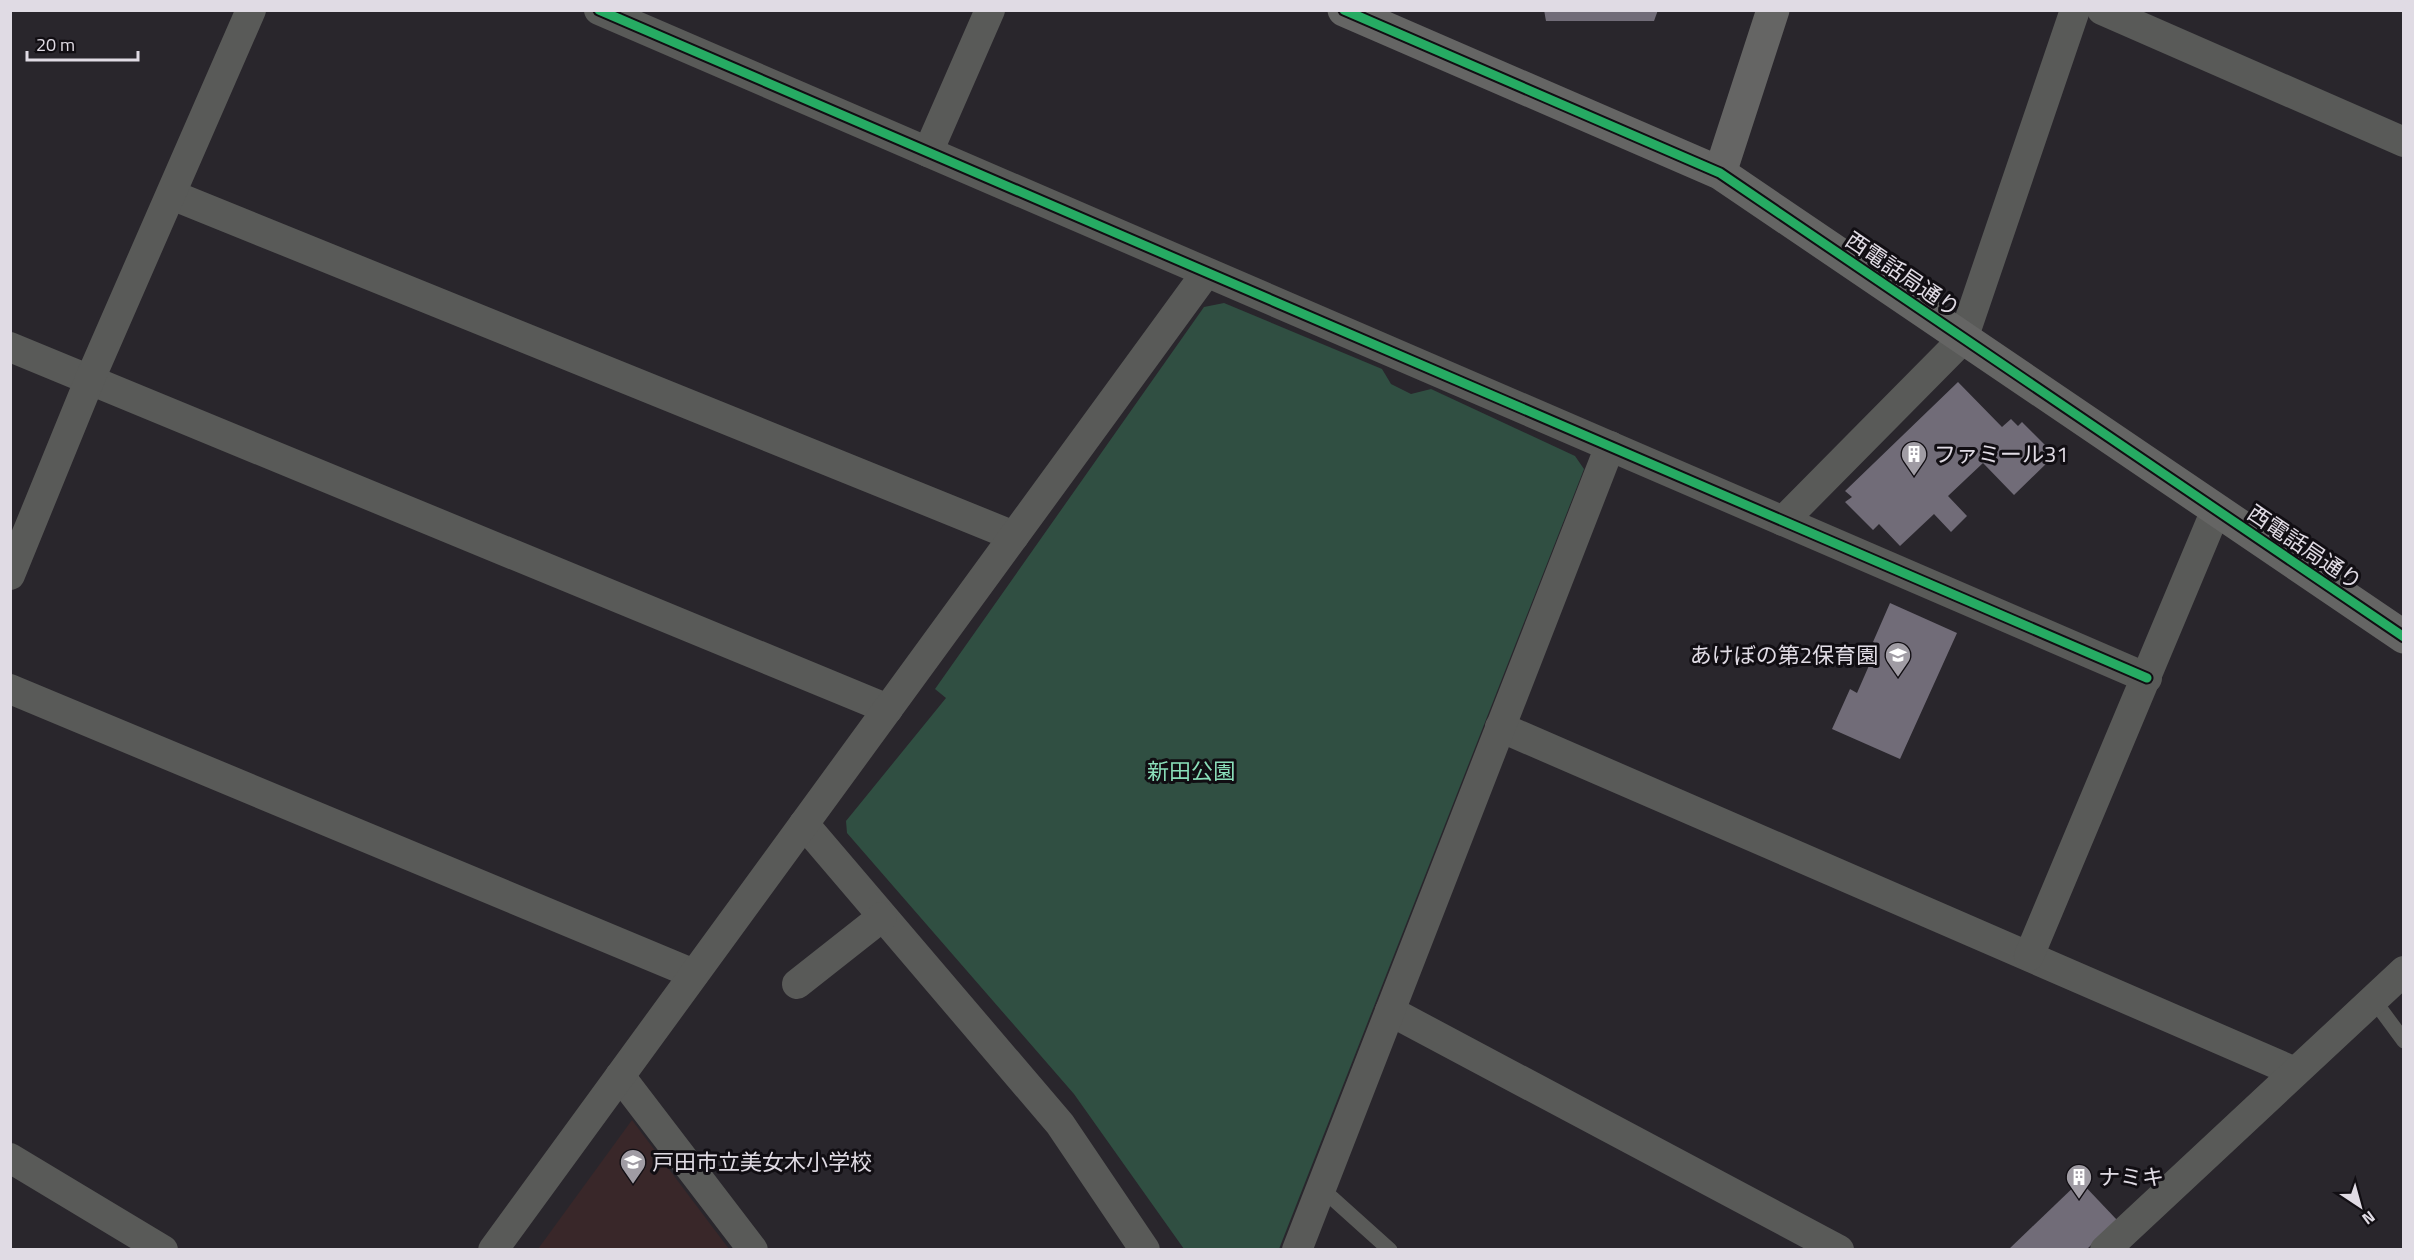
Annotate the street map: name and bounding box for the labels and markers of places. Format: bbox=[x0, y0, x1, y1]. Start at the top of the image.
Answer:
place label: ファミール31 bbox=[1934, 437, 2069, 471]
building icon: ファミール31 bbox=[1899, 439, 1929, 477]
place label: あけぼの第2保育園 bbox=[1690, 638, 1878, 672]
school or university icon: あけぼの第2保育園 bbox=[1883, 640, 1913, 678]
place label: 戸田市立美女木小学校 bbox=[652, 1145, 872, 1179]
school or university icon: 戸田市立美女木小学校 bbox=[618, 1147, 648, 1185]
place label: ナミキ bbox=[2098, 1160, 2164, 1194]
building icon: ナミキ bbox=[2064, 1162, 2094, 1200]

